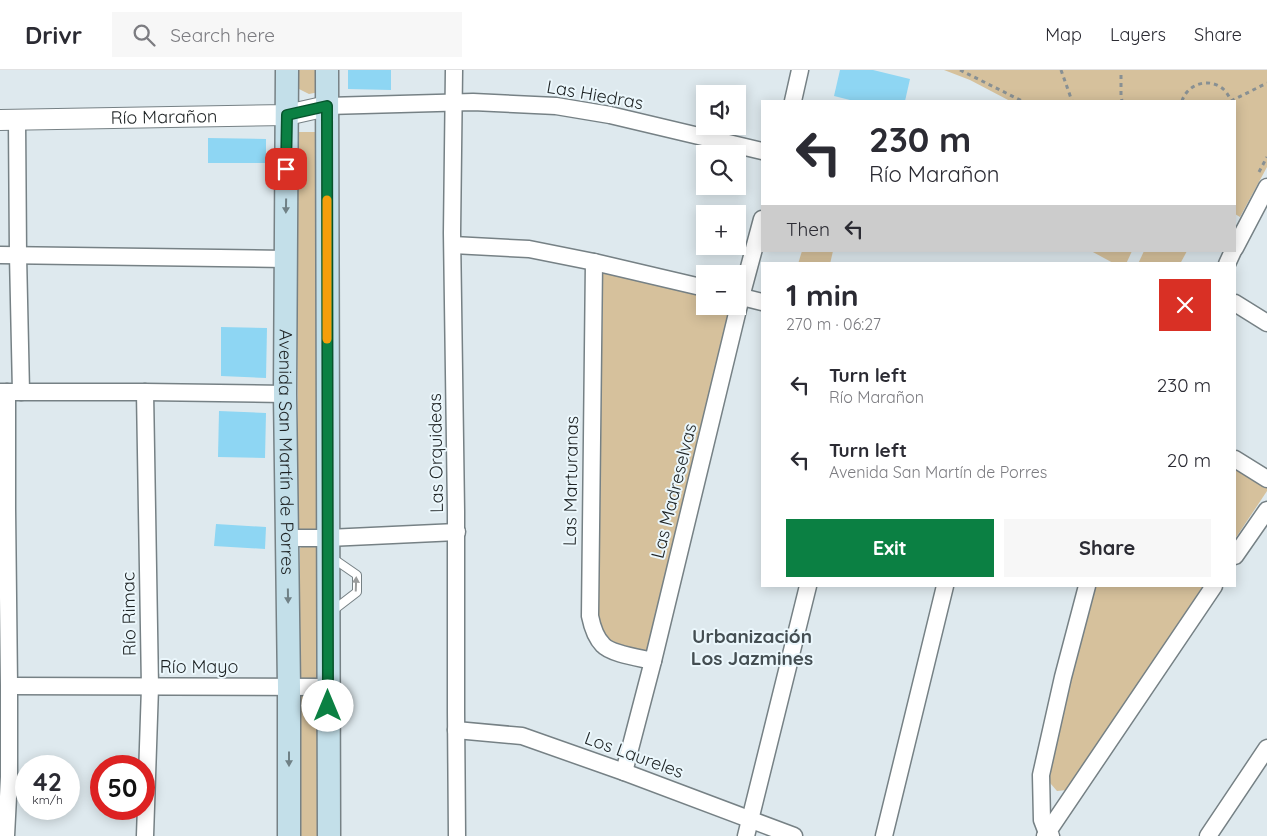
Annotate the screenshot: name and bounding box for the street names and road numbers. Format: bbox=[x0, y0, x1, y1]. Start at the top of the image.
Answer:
street label: Las Hiedras bbox=[545, 75, 645, 114]
street label: Río Marañon bbox=[110, 104, 218, 129]
street label: Avenida San Martín de Porres bbox=[274, 329, 299, 575]
street label: Las Orquideas bbox=[423, 393, 448, 513]
street label: Las Marturanas bbox=[558, 416, 583, 546]
street label: Las Madreselvas bbox=[646, 421, 701, 561]
street label: Río Rimac bbox=[116, 572, 141, 656]
street label: Río Mayo bbox=[160, 655, 238, 678]
street label: Los Laureles bbox=[582, 726, 687, 783]

